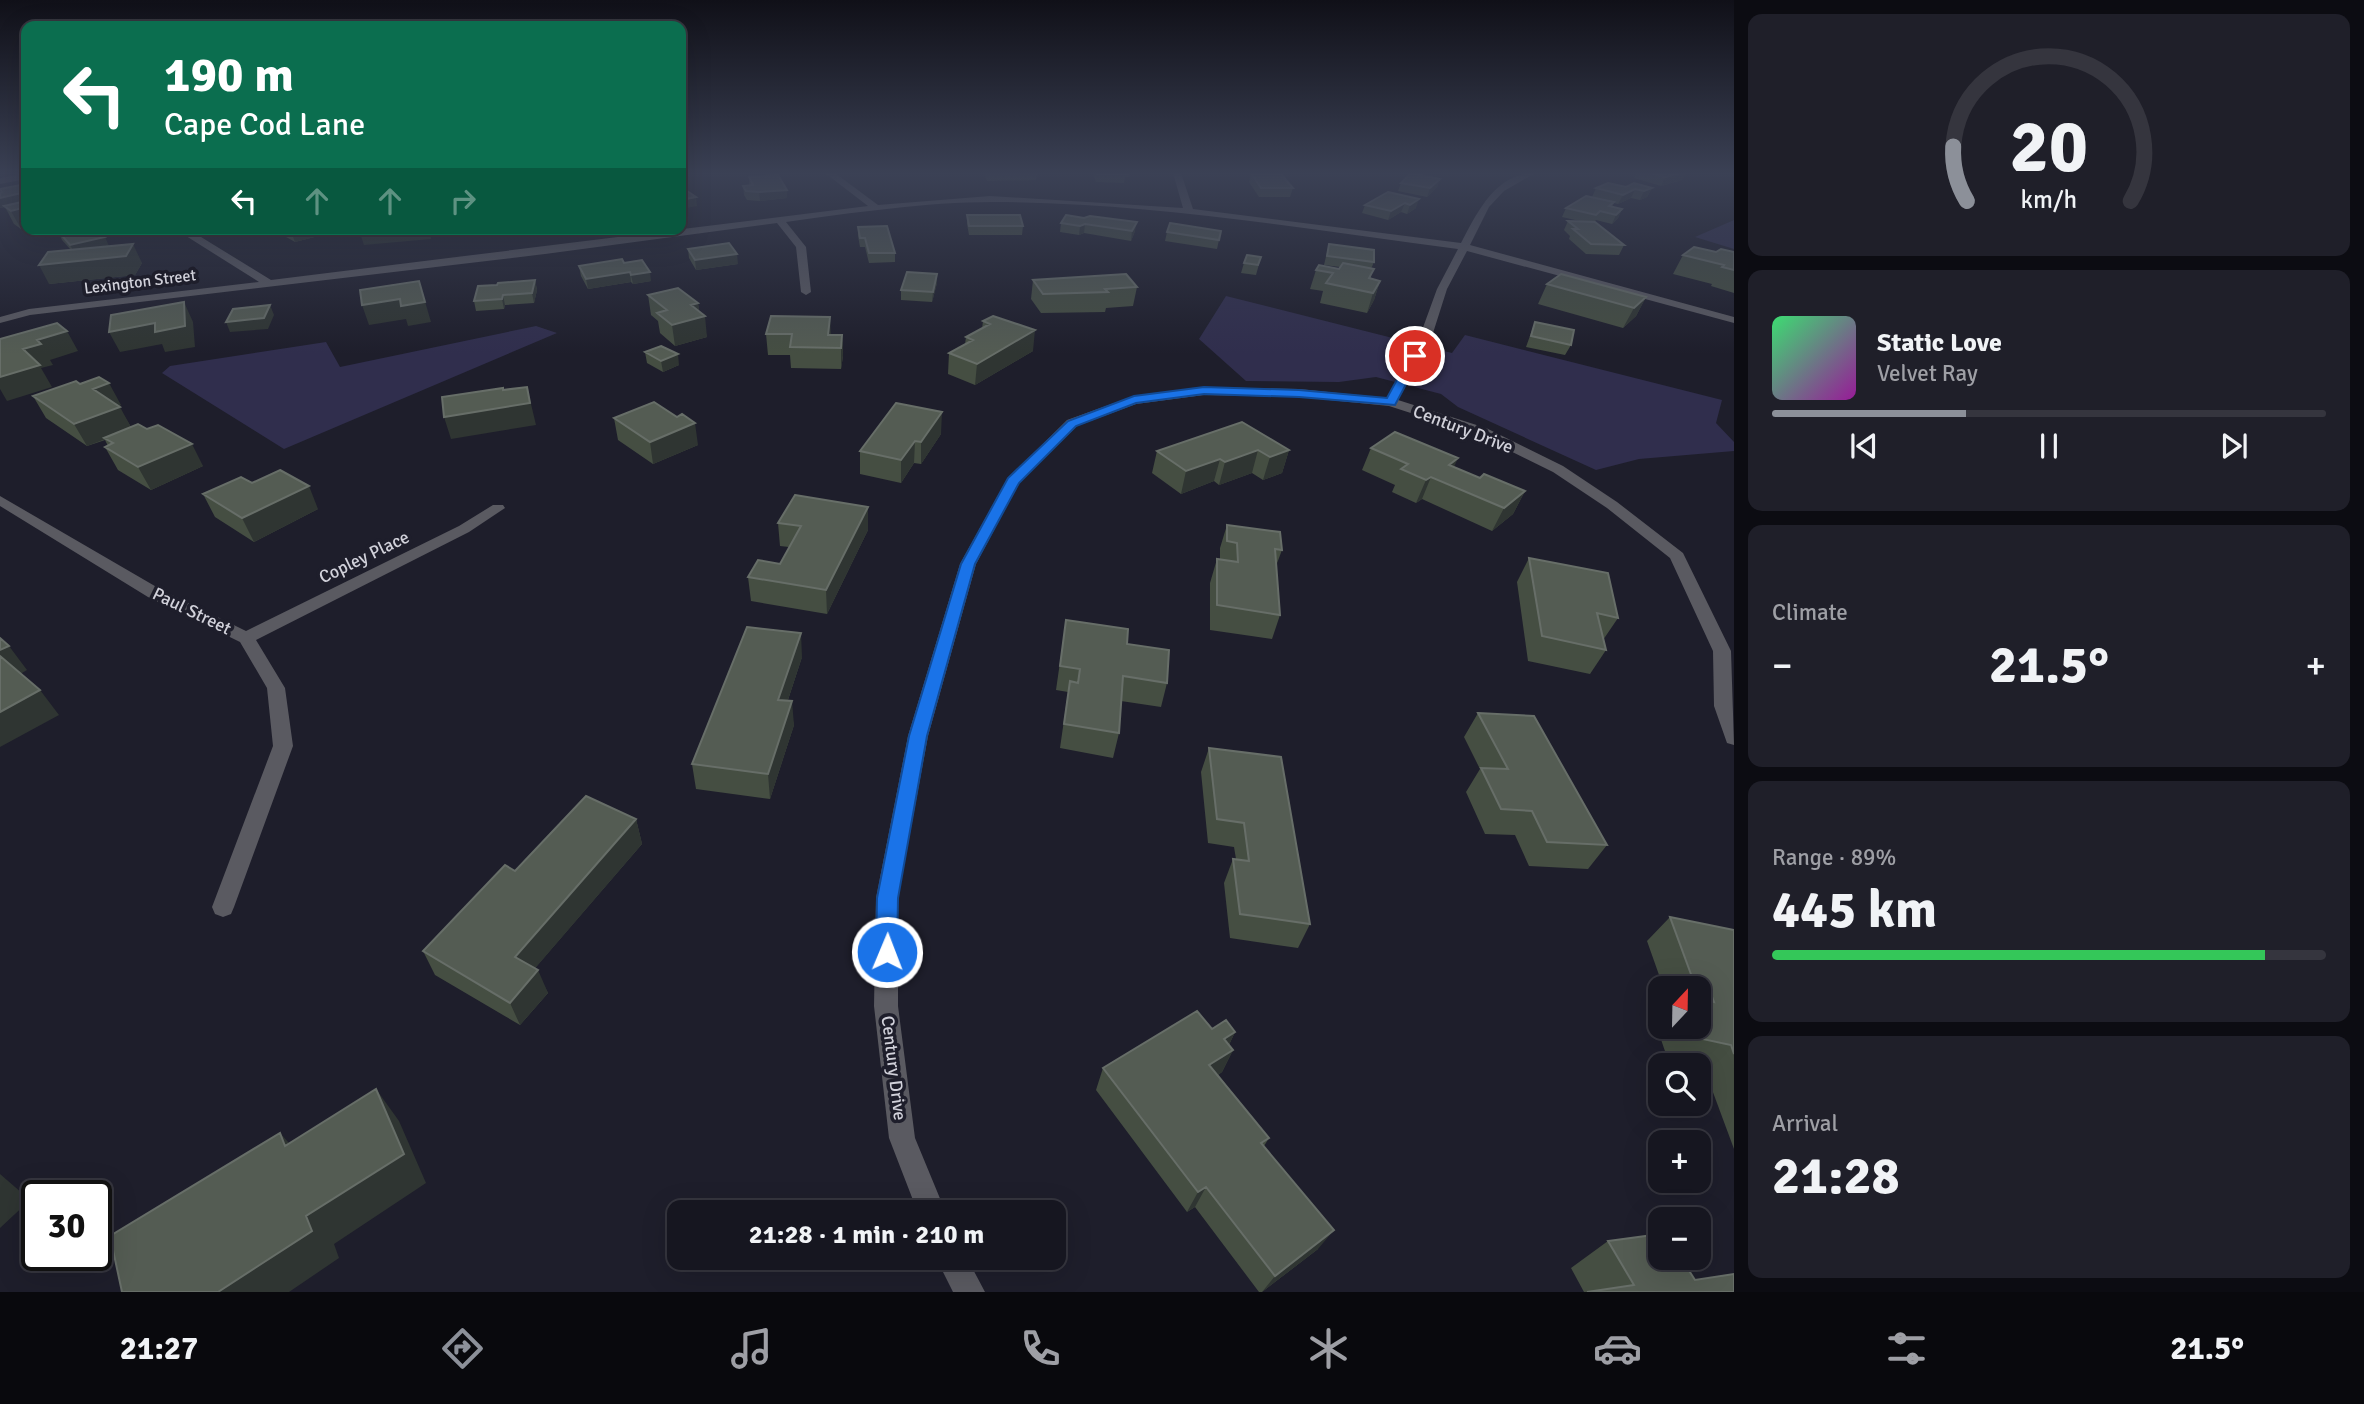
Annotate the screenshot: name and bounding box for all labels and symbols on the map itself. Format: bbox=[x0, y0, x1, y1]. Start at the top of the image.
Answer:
street label: Lexington Street bbox=[83, 265, 197, 299]
pin bbox=[1385, 326, 1445, 386]
street label: Century Drive bbox=[1410, 400, 1516, 458]
street label: Copley Place bbox=[315, 526, 413, 588]
street label: Paul Street bbox=[149, 582, 235, 640]
position arrow bbox=[850, 915, 924, 989]
north arrow bbox=[1648, 976, 1712, 1040]
street label: Century Drive bbox=[877, 1014, 911, 1122]
speed limit sign: 30 bbox=[21, 1180, 112, 1271]

